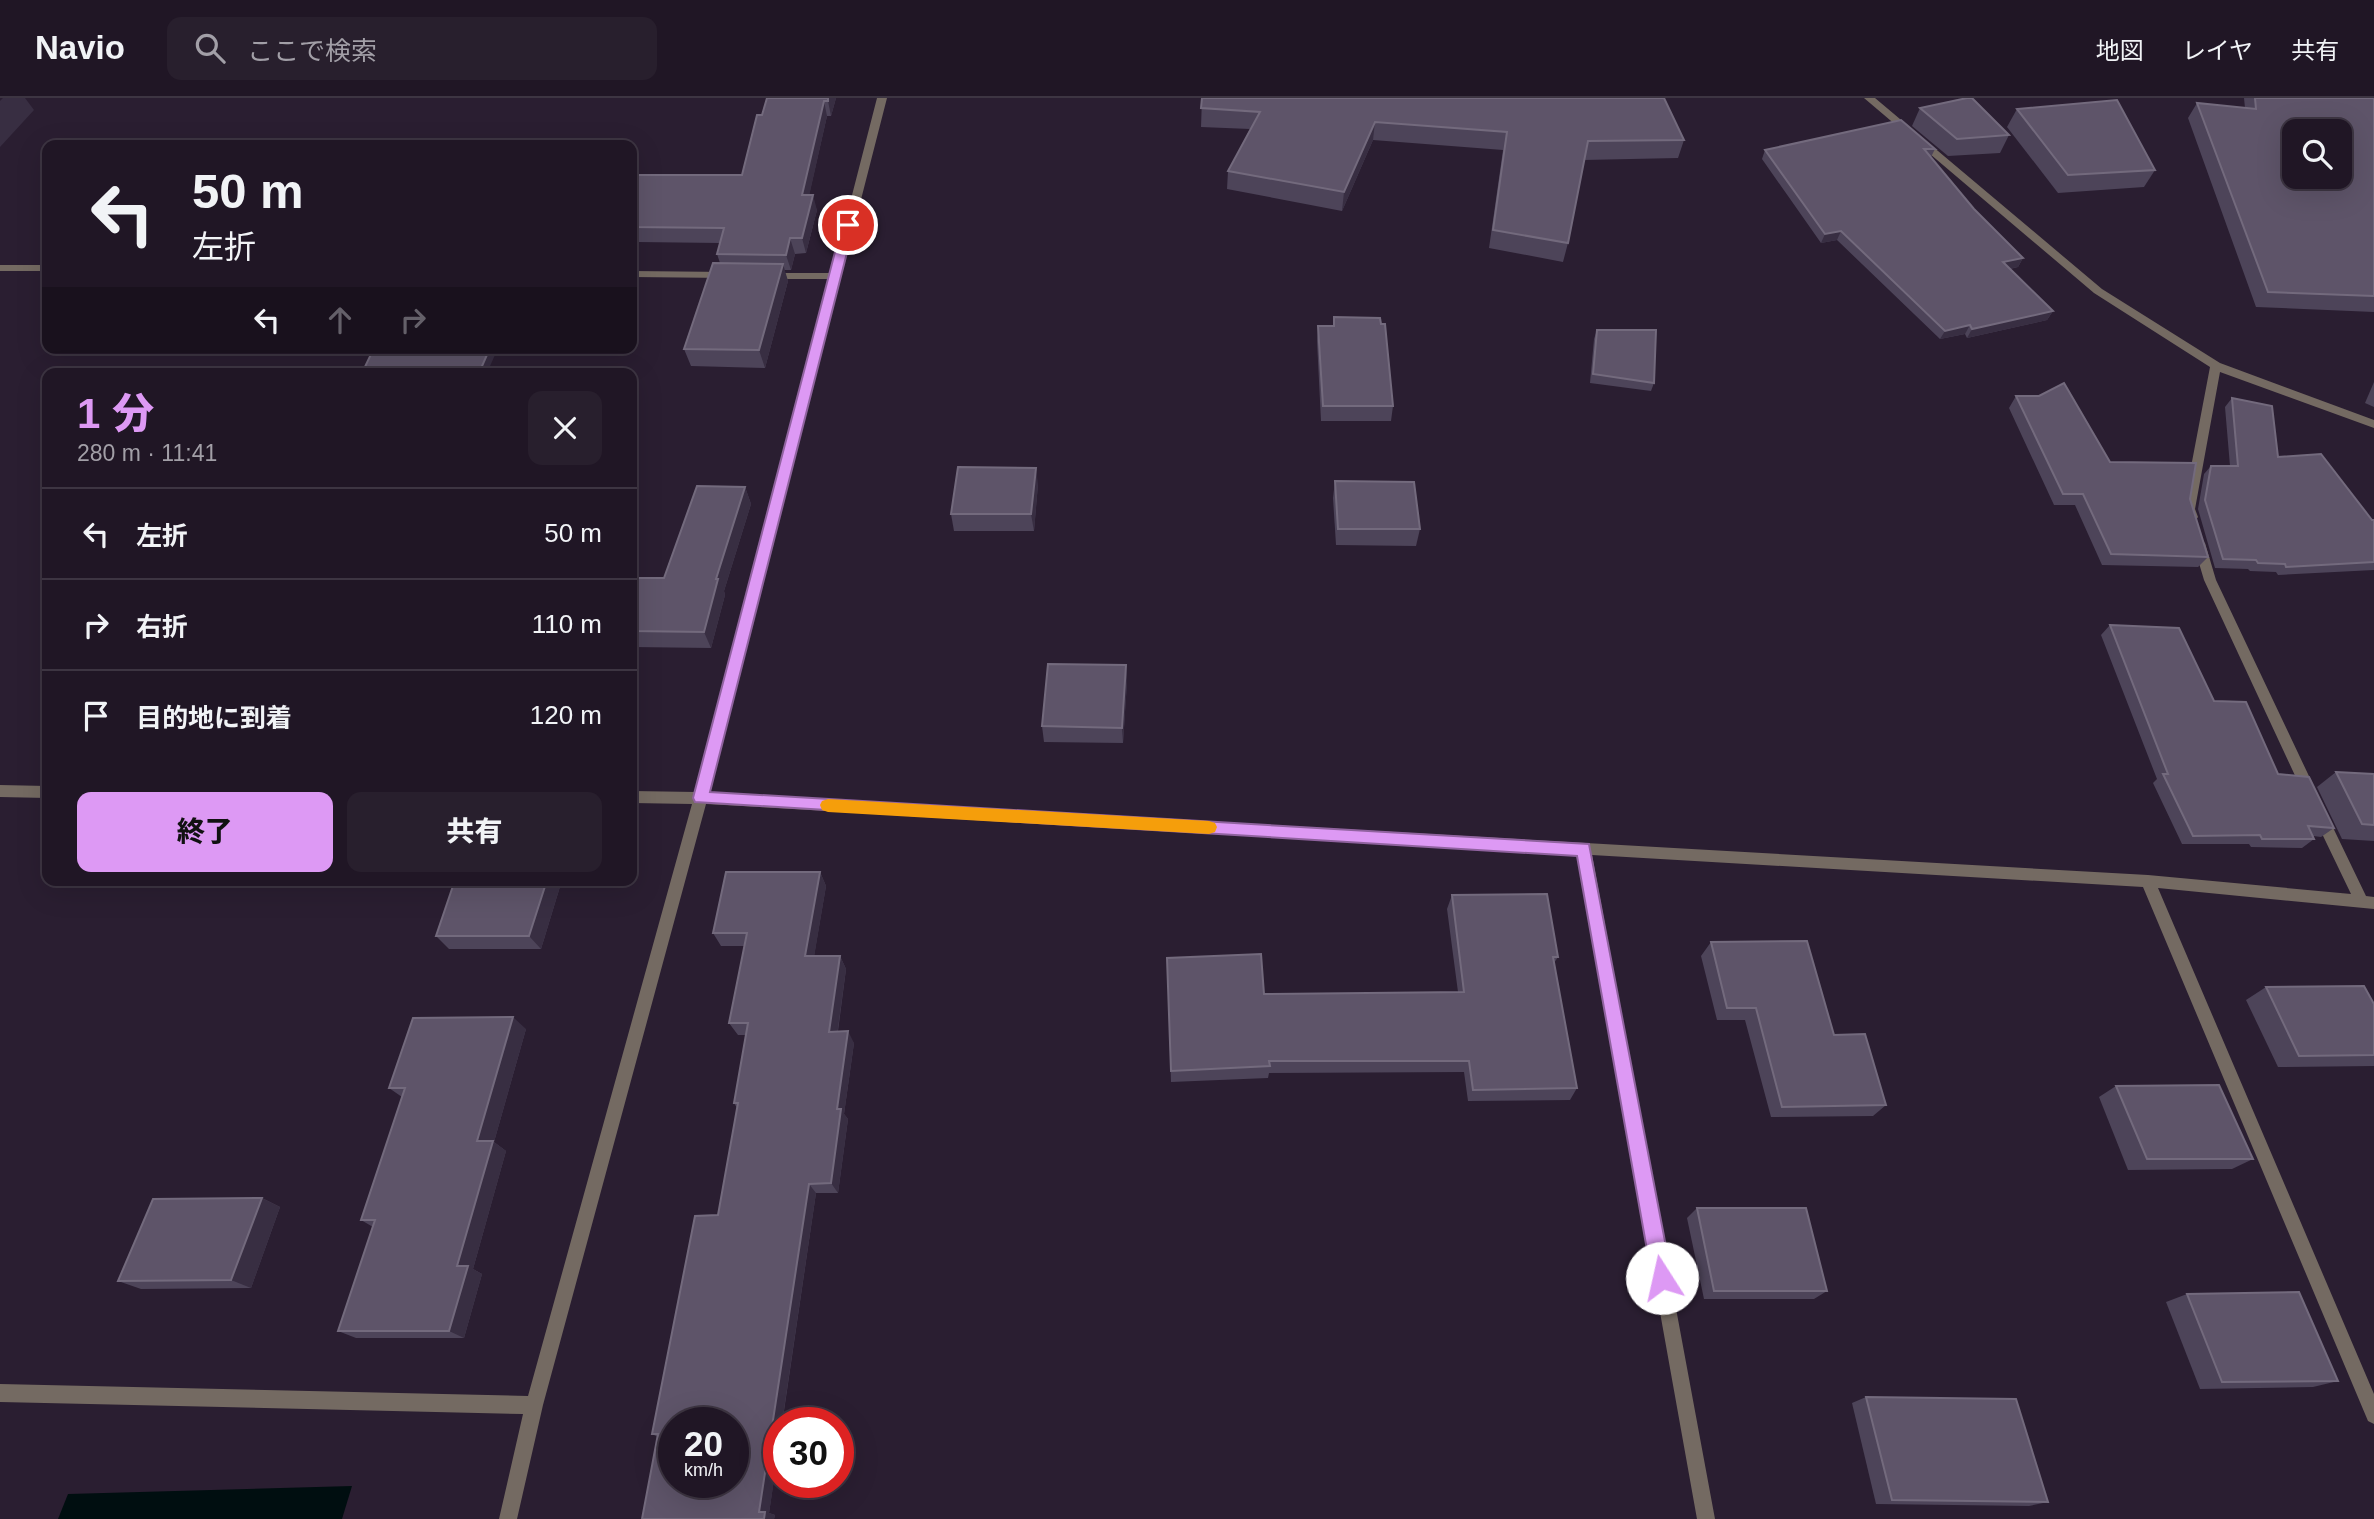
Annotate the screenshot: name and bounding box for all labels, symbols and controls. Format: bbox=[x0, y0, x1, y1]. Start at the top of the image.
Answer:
search box bbox=[167, 17, 657, 80]
text: Navio bbox=[35, 29, 125, 66]
icon: search bbox=[191, 29, 229, 67]
text: ここで検索 bbox=[247, 36, 377, 66]
text: 地図 bbox=[2096, 37, 2144, 64]
text: レイヤ bbox=[2182, 37, 2253, 64]
text: 共有 bbox=[2291, 37, 2339, 64]
map controls bbox=[2282, 119, 2352, 189]
button: search bbox=[2282, 119, 2352, 189]
text: 50 m bbox=[192, 164, 304, 218]
icon: left bbox=[77, 168, 168, 259]
pin bbox=[818, 195, 878, 255]
icon: arrive bbox=[829, 206, 867, 244]
text: 左折 bbox=[192, 229, 256, 265]
icon: left bbox=[248, 301, 286, 339]
icon: ahead bbox=[321, 301, 359, 339]
icon: right bbox=[394, 301, 432, 339]
text: 1 分 bbox=[77, 390, 154, 437]
button: close bbox=[528, 391, 602, 465]
text: 280 m · 11:41 bbox=[77, 440, 217, 466]
icon: left bbox=[77, 515, 115, 553]
text: 50 m bbox=[544, 518, 602, 548]
text: 左折 bbox=[136, 521, 188, 551]
icon: right bbox=[77, 606, 115, 644]
text: 110 m bbox=[532, 609, 602, 639]
text: 右折 bbox=[136, 612, 188, 642]
icon: arrive bbox=[77, 697, 115, 735]
text: 120 m bbox=[530, 700, 602, 730]
text: 目的地に到着 bbox=[136, 703, 292, 733]
button: 終了 bbox=[77, 792, 333, 872]
button: 共有 bbox=[347, 792, 602, 872]
position arrow bbox=[1625, 1241, 1699, 1315]
speed limit sign: 30 bbox=[763, 1407, 854, 1498]
text: 20 bbox=[684, 1424, 723, 1463]
text: km/h bbox=[684, 1460, 723, 1480]

